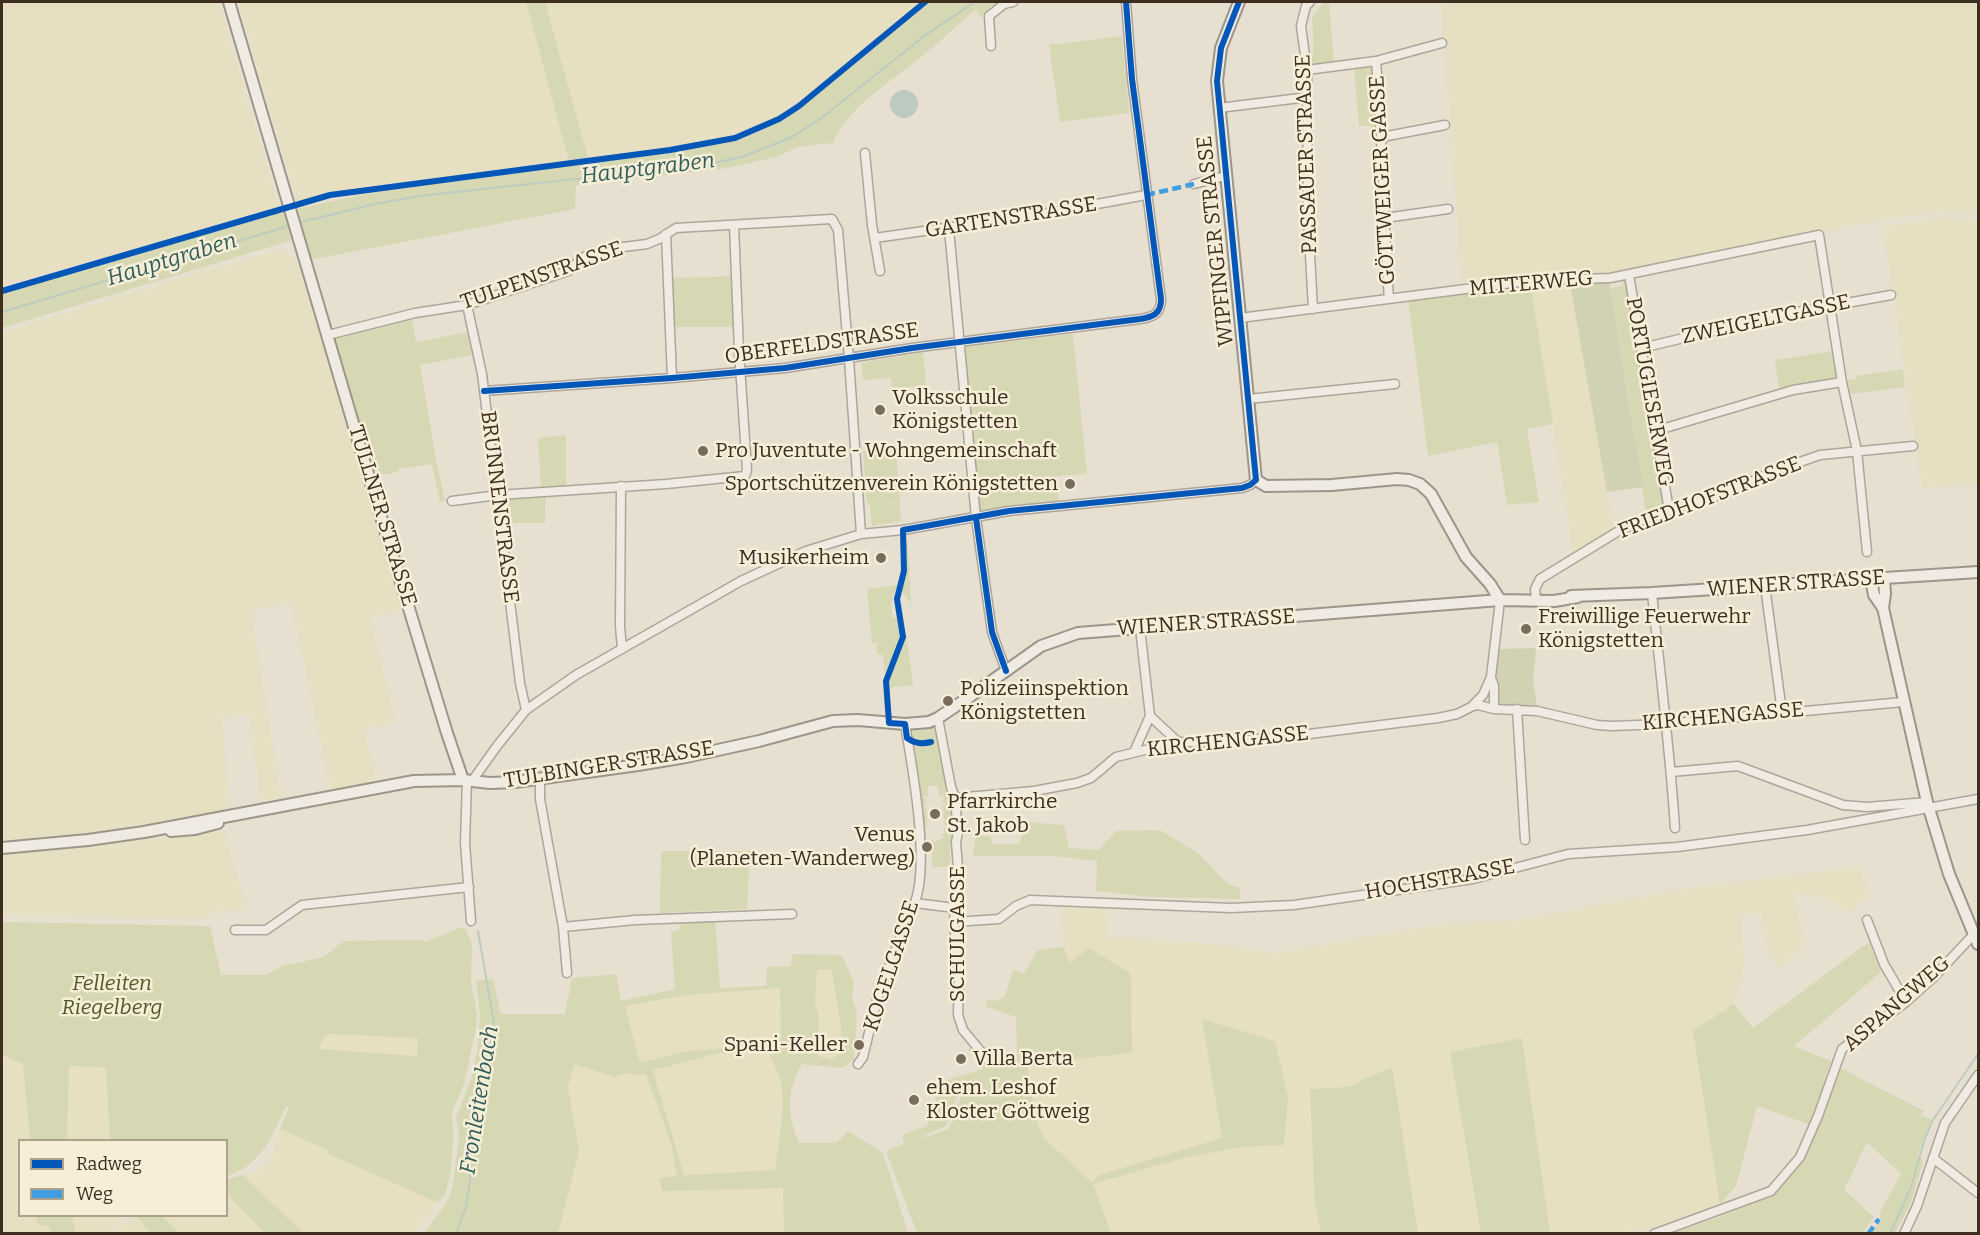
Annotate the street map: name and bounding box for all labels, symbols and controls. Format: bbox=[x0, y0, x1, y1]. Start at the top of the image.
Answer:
street label: PASSAUER STRASSE bbox=[1291, 54, 1323, 254]
street label: GÖTTWEIGER GASSE bbox=[1365, 75, 1401, 285]
street label: WIPFINGER STRASSE bbox=[1192, 134, 1240, 348]
water label: Hauptgraben bbox=[580, 148, 716, 190]
street label: GARTENSTRASSE bbox=[923, 192, 1099, 244]
water label: Hauptgraben bbox=[104, 228, 240, 292]
street label: TULPENSTRASSE bbox=[458, 236, 626, 316]
street label: MITTERWEG bbox=[1468, 266, 1594, 302]
street label: ZWEIGELTGASSE bbox=[1679, 290, 1853, 350]
street label: PORTUGIESERWEG bbox=[1620, 295, 1678, 489]
street label: OBERFELDSTRASSE bbox=[723, 318, 921, 370]
place label: Volksschule Königstetten bbox=[892, 385, 1018, 435]
marker: Volksschule Königstetten bbox=[873, 403, 887, 417]
street label: BRUNNENSTRASSE bbox=[475, 409, 523, 605]
street label: TULLNER STRASSE bbox=[342, 422, 422, 610]
place label: Pro Juventute - Wohngemeinschaft bbox=[715, 438, 1057, 464]
marker: Pro Juventute - Wohngemeinschaft bbox=[696, 444, 710, 458]
street label: FRIEDHOFSTRASSE bbox=[1615, 451, 1805, 545]
place label: Sportschützenverein Königstetten bbox=[724, 471, 1058, 497]
marker: Sportschützenverein Königstetten bbox=[1063, 477, 1077, 491]
place label: Musikerheim bbox=[739, 545, 869, 571]
marker: Musikerheim bbox=[874, 551, 888, 565]
street label: WIENER STRASSE bbox=[1706, 565, 1886, 603]
street label: WIENER STRASSE bbox=[1116, 604, 1296, 642]
place label: Freiwillige Feuerwehr Königstetten bbox=[1538, 604, 1751, 654]
marker: Freiwillige Feuerwehr Königstetten bbox=[1519, 622, 1533, 636]
place label: Polizeiinspektion Königstetten bbox=[960, 676, 1129, 726]
marker: Polizeiinspektion Königstetten bbox=[941, 694, 955, 708]
street label: KIRCHENGASSE bbox=[1641, 697, 1805, 737]
street label: KIRCHENGASSE bbox=[1146, 721, 1310, 763]
street label: TULBINGER STRASSE bbox=[502, 736, 716, 794]
place label: Pfarrkirche St. Jakob bbox=[947, 789, 1057, 839]
marker: Pfarrkirche St. Jakob bbox=[928, 807, 942, 821]
place label: Venus (Planeten-Wanderweg) bbox=[690, 822, 915, 872]
marker: Venus (Planeten-Wanderweg) bbox=[920, 840, 934, 854]
street label: HOCHSTRASSE bbox=[1363, 854, 1517, 906]
street label: SCHULGASSE bbox=[945, 866, 971, 1002]
street label: KOGELGASSE bbox=[859, 897, 925, 1035]
street label: ASPANGWEG bbox=[1839, 951, 1955, 1057]
park label: Felleiten Riegelberg bbox=[62, 971, 162, 1021]
water label: Fronleitenbach bbox=[455, 1024, 505, 1176]
place label: Spani-Keller bbox=[724, 1032, 847, 1058]
marker: Spani-Keller bbox=[852, 1038, 866, 1052]
place label: Villa Berta bbox=[973, 1046, 1073, 1072]
marker: Villa Berta bbox=[954, 1052, 968, 1066]
place label: ehem. Leshof Kloster Göttweig bbox=[926, 1075, 1090, 1125]
marker: ehem. Leshof Kloster Göttweig bbox=[907, 1093, 921, 1107]
legend bbox=[18, 1139, 228, 1217]
text: Radweg bbox=[76, 1153, 142, 1175]
text: Weg bbox=[76, 1183, 113, 1205]

